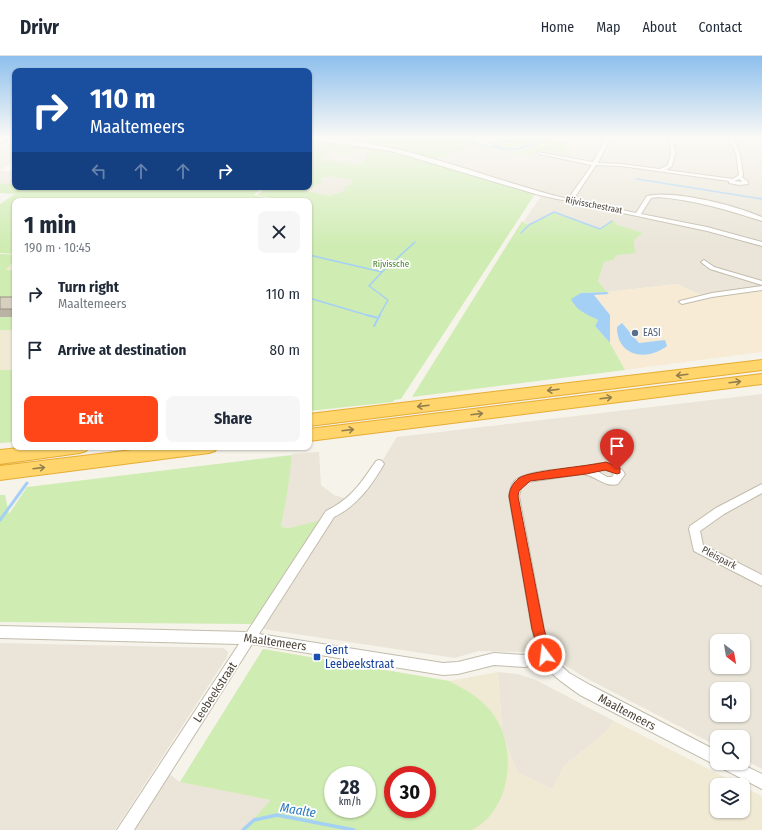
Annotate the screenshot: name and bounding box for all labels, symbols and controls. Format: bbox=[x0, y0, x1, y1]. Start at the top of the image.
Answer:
text: Drivr bbox=[20, 16, 59, 39]
text: Home bbox=[541, 19, 574, 36]
text: Map bbox=[596, 19, 620, 36]
text: About bbox=[642, 19, 677, 36]
text: Contact bbox=[699, 19, 742, 36]
text: 110 m bbox=[90, 82, 156, 115]
icon: right bbox=[24, 84, 76, 136]
text: Maaltemeers bbox=[90, 116, 185, 138]
icon: left bbox=[88, 160, 110, 182]
icon: ahead bbox=[130, 160, 152, 182]
icon: ahead bbox=[172, 160, 194, 182]
icon: right bbox=[214, 160, 236, 182]
street label: Rijvisschestraat bbox=[565, 195, 623, 215]
text: 1 min bbox=[24, 211, 76, 239]
button: close bbox=[258, 211, 300, 253]
text: 190 m · 10:45 bbox=[24, 240, 91, 255]
park label: Rijvissche bbox=[373, 259, 410, 269]
text: Turn right bbox=[58, 278, 119, 296]
icon: right bbox=[24, 283, 46, 305]
text: 110 m bbox=[266, 285, 300, 303]
text: Maaltemeers bbox=[58, 296, 126, 311]
place label: EASI bbox=[643, 327, 661, 339]
marker: EASI bbox=[630, 328, 640, 338]
icon: arrive bbox=[24, 339, 46, 361]
text: Arrive at destination bbox=[58, 341, 186, 359]
text: 80 m bbox=[270, 341, 300, 359]
one-way arrow bbox=[676, 371, 689, 379]
one-way arrow bbox=[728, 378, 741, 386]
one-way arrow bbox=[546, 386, 559, 394]
one-way arrow bbox=[599, 394, 612, 402]
button: Exit bbox=[24, 396, 158, 442]
button: Share bbox=[166, 396, 300, 442]
one-way arrow bbox=[417, 402, 430, 410]
one-way arrow bbox=[470, 410, 483, 418]
one-way arrow bbox=[341, 426, 354, 434]
pin bbox=[600, 429, 634, 470]
icon: arrive bbox=[606, 435, 628, 457]
one-way arrow bbox=[32, 464, 45, 472]
street label: Pleispark bbox=[700, 544, 739, 572]
street label: Maaltemeers bbox=[243, 631, 307, 653]
position arrow bbox=[524, 634, 566, 676]
north arrow bbox=[710, 634, 750, 674]
map controls bbox=[710, 634, 750, 818]
place label: Gent Leebeekstraat bbox=[325, 643, 394, 671]
marker: Gent Leebeekstraat bbox=[312, 652, 322, 662]
street label: Leebeekstraat bbox=[190, 659, 240, 725]
button: sound bbox=[710, 682, 750, 722]
street label: Maaltemeers bbox=[596, 691, 658, 733]
button: search bbox=[710, 730, 750, 770]
speed limit sign: 30 bbox=[384, 766, 436, 818]
text: 28 bbox=[340, 775, 360, 799]
button: layers bbox=[710, 778, 750, 818]
text: km/h bbox=[339, 796, 361, 808]
water label: Maalte bbox=[279, 800, 317, 820]

